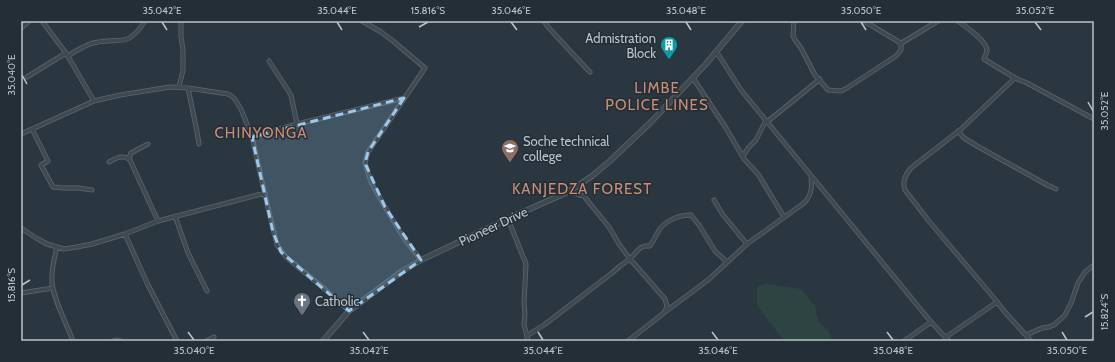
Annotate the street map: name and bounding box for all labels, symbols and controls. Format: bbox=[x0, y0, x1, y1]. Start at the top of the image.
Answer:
text: 35.042°E bbox=[142, 4, 182, 17]
text: 35.044°E bbox=[317, 4, 357, 17]
text: 15.816°S bbox=[411, 4, 445, 17]
text: 35.046°E bbox=[491, 4, 531, 17]
text: 35.048°E bbox=[666, 4, 706, 17]
text: 35.050°E bbox=[841, 4, 882, 17]
text: 35.052°E bbox=[1016, 4, 1055, 17]
place label: Admistration Block bbox=[585, 30, 656, 61]
building icon: Admistration Block bbox=[659, 35, 679, 60]
text: 35.040°E bbox=[5, 54, 18, 95]
district label: LIMBE POLICE LINES bbox=[605, 79, 709, 114]
text: 35.052°E bbox=[1098, 91, 1111, 130]
district label: CHINYONGA bbox=[215, 124, 307, 142]
place label: Soche technical college bbox=[523, 133, 609, 164]
school or university icon: Soche technical college bbox=[500, 138, 520, 163]
district label: KANJEDZA FOREST bbox=[512, 180, 652, 198]
street label: Pioneer Drive bbox=[456, 203, 530, 249]
text: 15.816°S bbox=[5, 268, 18, 302]
church icon: Catholic bbox=[292, 291, 312, 316]
place label: Catholic bbox=[315, 293, 360, 309]
text: 15.824°S bbox=[1098, 294, 1111, 330]
text: 35.040°E bbox=[174, 344, 215, 357]
text: 35.042°E bbox=[349, 344, 389, 357]
text: 35.044°E bbox=[523, 344, 563, 357]
text: 35.046°E bbox=[698, 344, 738, 357]
text: 35.048°E bbox=[873, 344, 913, 357]
text: 35.050°E bbox=[1047, 344, 1088, 357]

